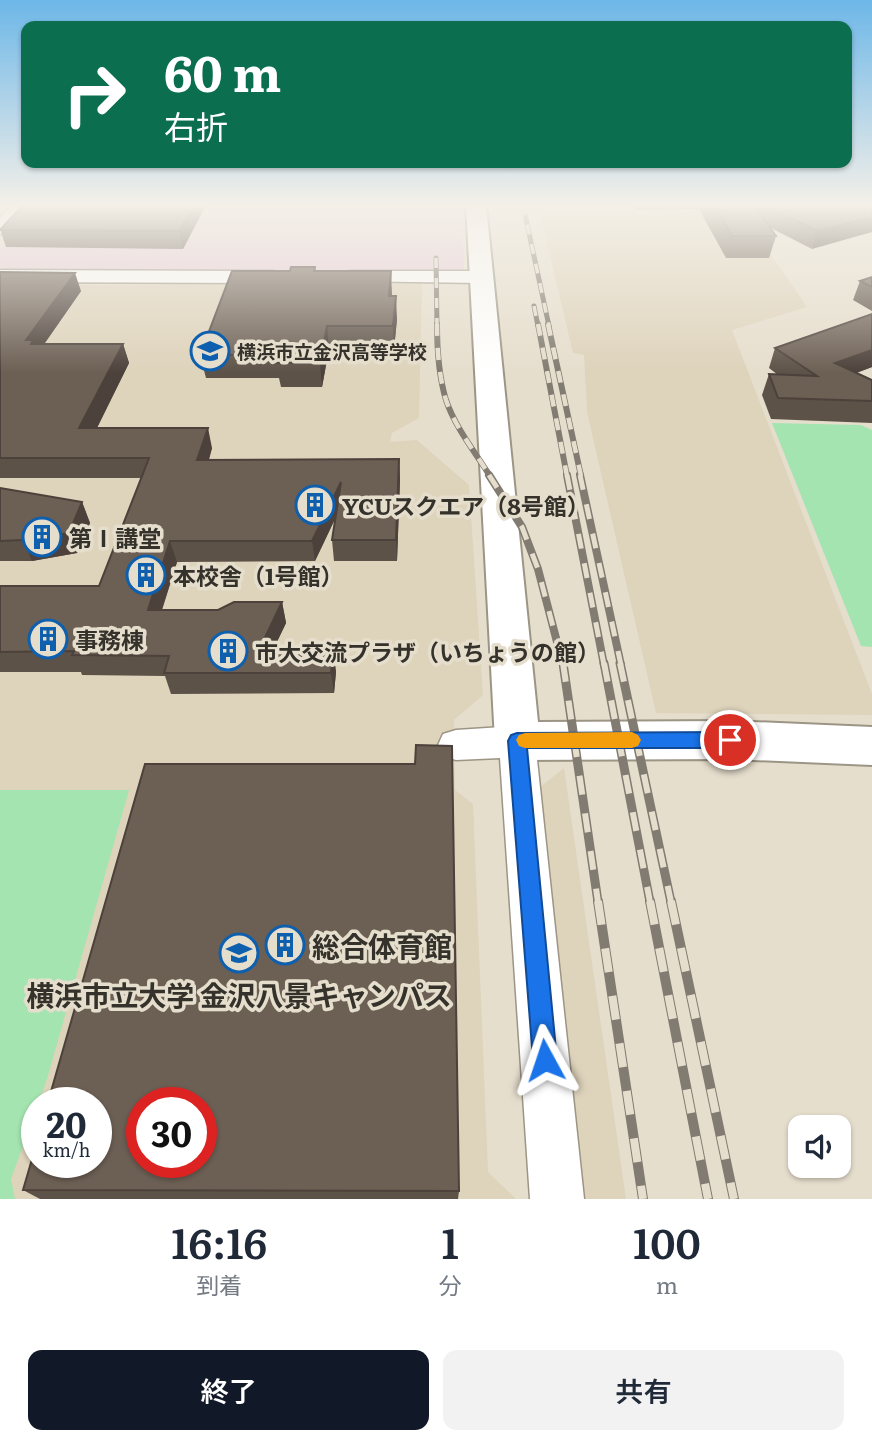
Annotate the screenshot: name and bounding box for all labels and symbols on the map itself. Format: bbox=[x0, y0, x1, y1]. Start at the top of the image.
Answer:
school or university icon: 横浜市立金沢高等学校 bbox=[189, 330, 231, 372]
place label: 横浜市立金沢高等学校 bbox=[237, 337, 427, 365]
building icon: YCUスクエア（8号館） bbox=[294, 484, 336, 526]
place label: YCUスクエア（8号館） bbox=[342, 488, 590, 522]
building icon: 第Ⅰ講堂 bbox=[21, 516, 63, 558]
place label: 第Ⅰ講堂 bbox=[69, 520, 161, 554]
building icon: 本校舎（1号館） bbox=[125, 554, 167, 596]
place label: 本校舎（1号館） bbox=[173, 558, 344, 592]
building icon: 事務棟 bbox=[27, 618, 69, 660]
place label: 事務棟 bbox=[75, 622, 144, 656]
building icon: 市大交流プラザ（いちょうの館） bbox=[207, 630, 249, 672]
place label: 市大交流プラザ（いちょうの館） bbox=[255, 634, 600, 668]
pin bbox=[700, 710, 760, 770]
building icon: 総合体育館 bbox=[264, 924, 306, 966]
place label: 総合体育館 bbox=[312, 924, 452, 966]
school or university icon: 横浜市立大学 金沢八景キャンパス bbox=[218, 932, 260, 974]
place label: 横浜市立大学 金沢八景キャンパス bbox=[26, 973, 452, 1015]
position arrow bbox=[508, 1023, 582, 1097]
speed limit sign: 30 bbox=[126, 1087, 217, 1178]

